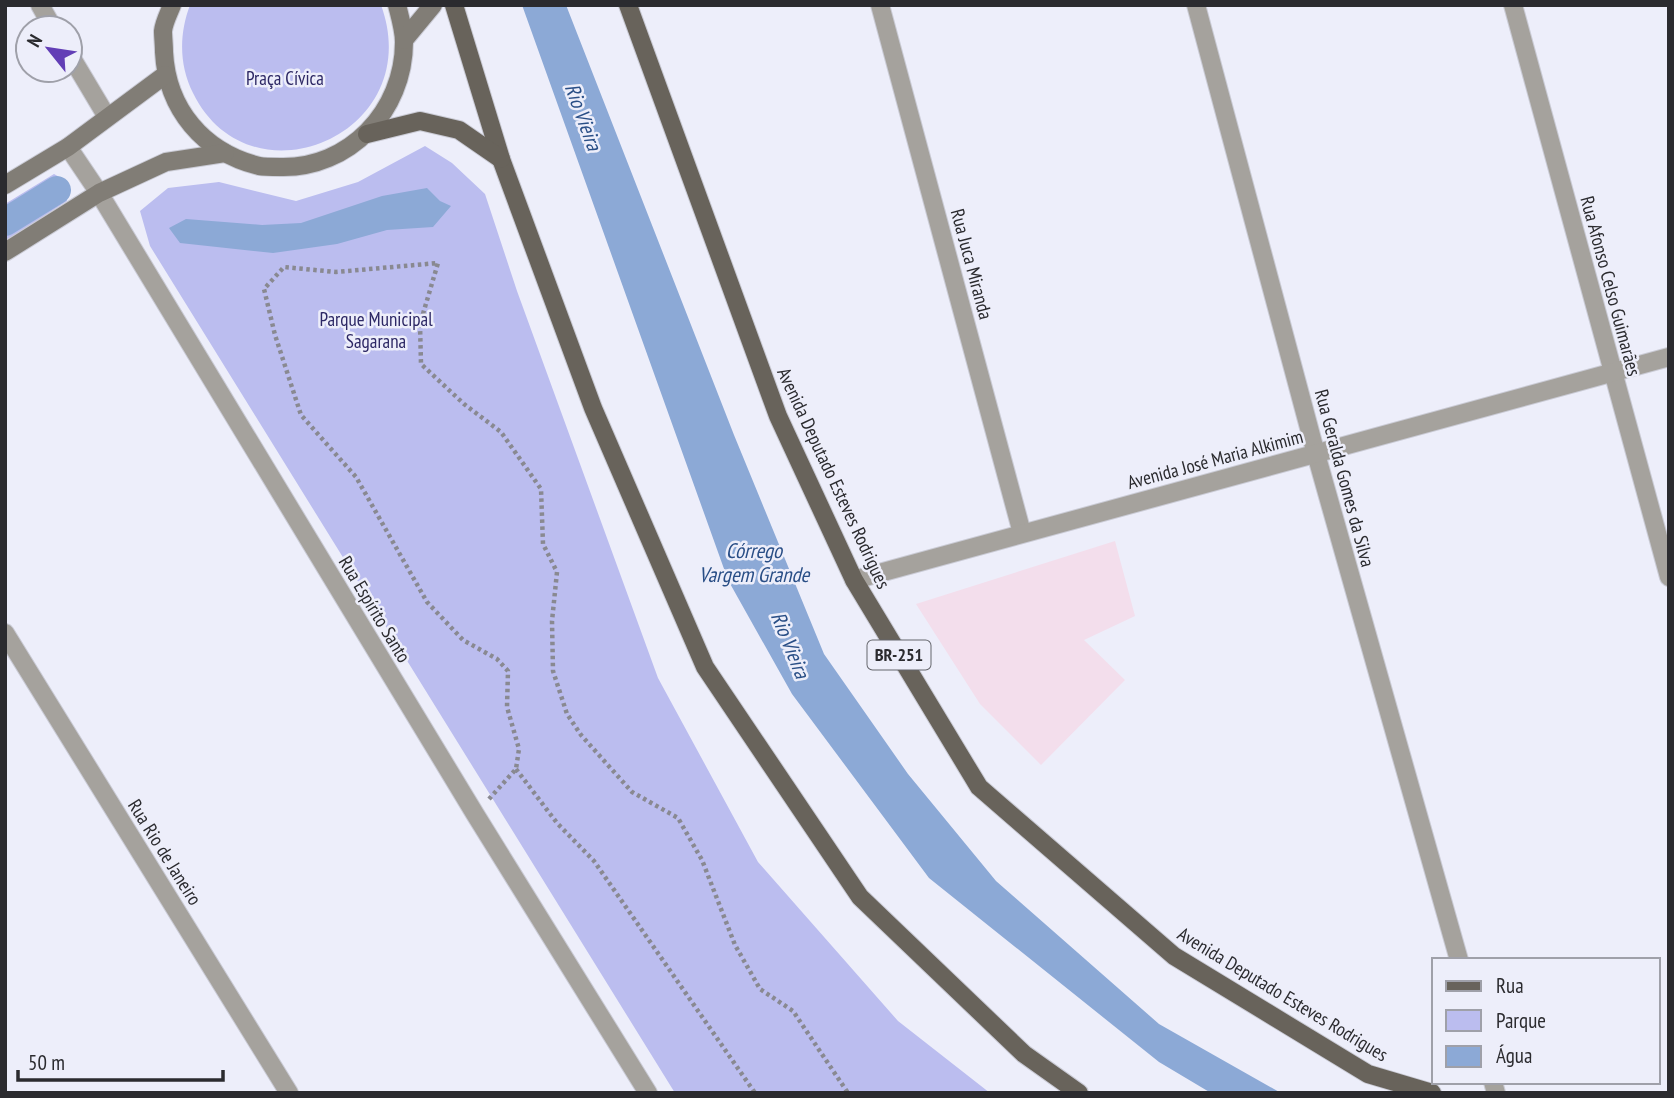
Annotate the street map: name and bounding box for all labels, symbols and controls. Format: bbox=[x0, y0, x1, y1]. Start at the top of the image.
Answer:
north arrow bbox=[14, 14, 84, 84]
text: N bbox=[21, 30, 47, 51]
park label: Praça Cívica bbox=[246, 66, 324, 90]
water label: Rio Vieira bbox=[559, 80, 609, 156]
street label: Rua Afonso Celso Guimarães bbox=[1575, 193, 1647, 379]
street label: Rua Juca Miranda bbox=[946, 206, 998, 322]
park label: Parque Municipal Sagarana bbox=[319, 307, 433, 353]
street label: Avenida Deputado Esteves Rodrigues bbox=[772, 364, 896, 592]
street label: Rua Geralda Gomes da Silva bbox=[1310, 387, 1380, 569]
street label: Avenida José Maria Alkimim bbox=[1125, 424, 1305, 494]
water label: Córrego Vargem Grande bbox=[699, 537, 811, 588]
street label: Rua Espírito Santo bbox=[334, 551, 416, 667]
water label: Rio Vieira bbox=[765, 608, 817, 683]
road number: BR-251 bbox=[867, 640, 930, 670]
street label: Rua Rio de Janeiro bbox=[123, 795, 207, 909]
street label: Avenida Deputado Esteves Rodrigues bbox=[1173, 922, 1393, 1066]
legend bbox=[1432, 958, 1660, 1084]
text: Rua bbox=[1496, 972, 1524, 999]
text: Parque bbox=[1496, 1007, 1546, 1034]
scale bar bbox=[18, 1038, 222, 1082]
text: Água bbox=[1496, 1042, 1532, 1069]
text: 50 m bbox=[28, 1049, 65, 1076]

